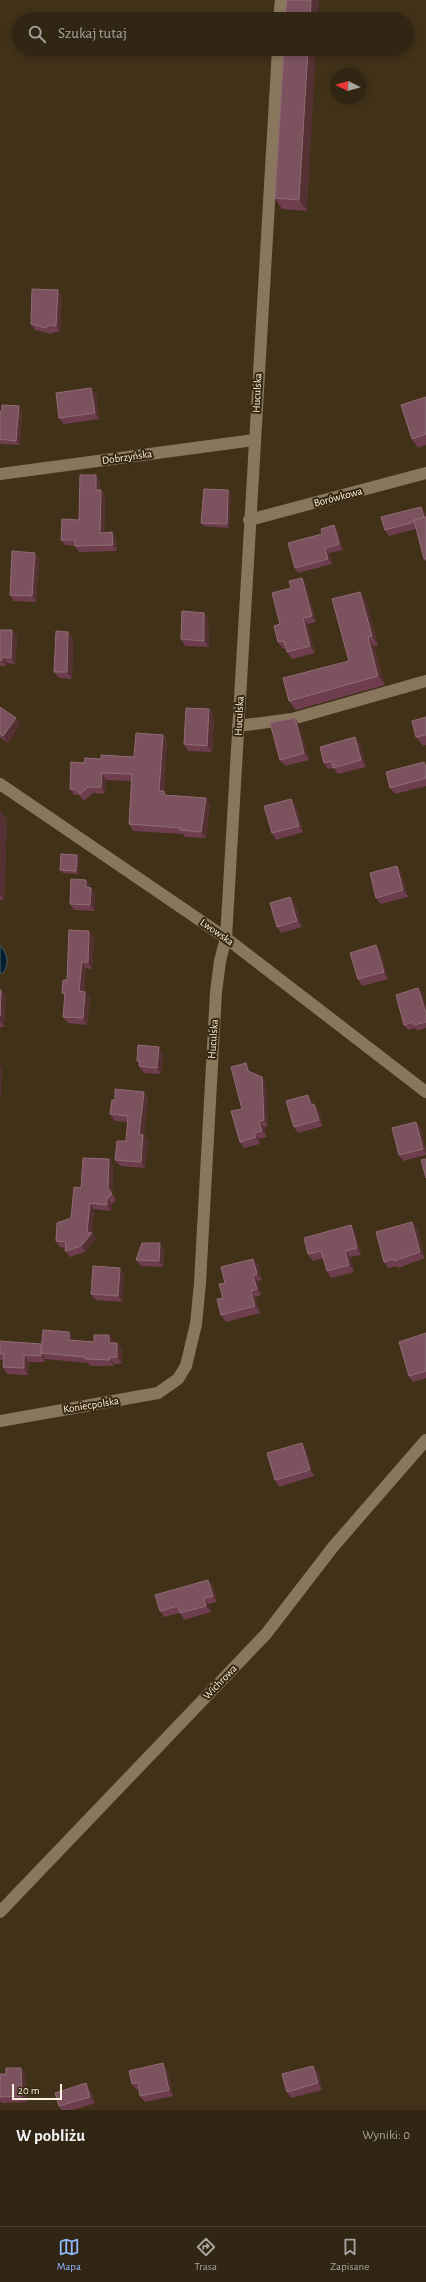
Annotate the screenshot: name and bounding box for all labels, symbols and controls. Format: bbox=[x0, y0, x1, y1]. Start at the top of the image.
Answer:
search box bbox=[12, 12, 414, 56]
icon: search bbox=[26, 23, 48, 45]
text: Szukaj tutaj bbox=[58, 26, 127, 41]
north arrow bbox=[330, 68, 366, 104]
street label: Huculska bbox=[250, 373, 264, 413]
street label: Dobrzyńska bbox=[101, 448, 153, 466]
street label: Borówkowa bbox=[313, 485, 363, 509]
street label: Huculska bbox=[232, 696, 246, 736]
street label: Lwowska bbox=[198, 917, 236, 947]
street label: Huculska bbox=[206, 1019, 220, 1059]
street label: Koniecpolska bbox=[62, 1395, 120, 1415]
street label: Wichrowa bbox=[201, 1663, 239, 1701]
scale bar bbox=[12, 2082, 62, 2101]
text: 20 m bbox=[18, 2085, 39, 2096]
text: W pobliżu bbox=[16, 2127, 85, 2144]
text: Wyniki: 0 bbox=[362, 2129, 410, 2142]
tab: Mapa bbox=[57, 2236, 81, 2273]
tab: Trasa bbox=[195, 2236, 217, 2273]
tab: Zapisane bbox=[330, 2236, 369, 2273]

